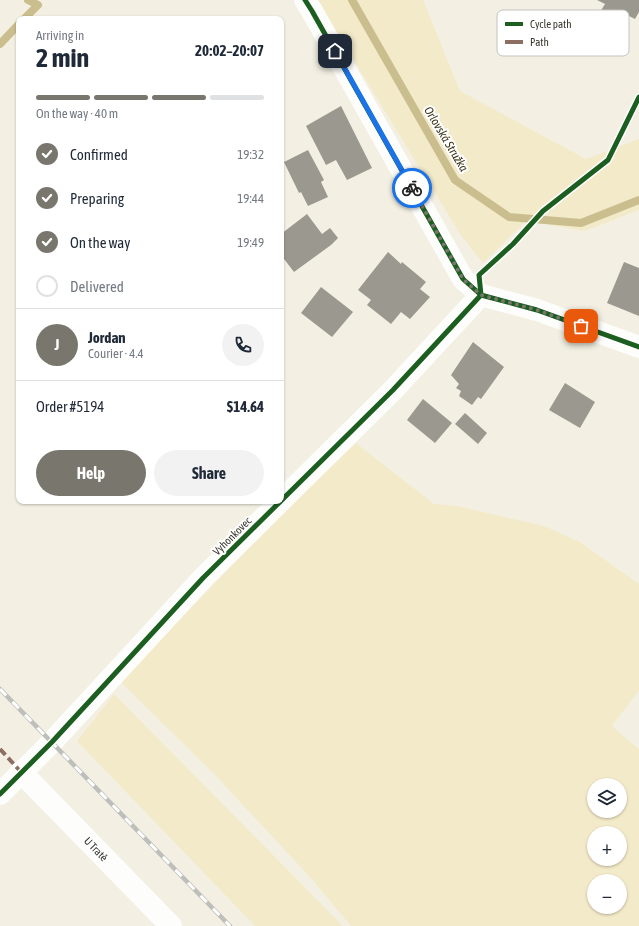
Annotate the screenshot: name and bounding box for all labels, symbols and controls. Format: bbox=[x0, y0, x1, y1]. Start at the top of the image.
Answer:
legend bbox=[497, 10, 629, 56]
text: Cycle path bbox=[530, 18, 572, 30]
text: Arriving in bbox=[36, 28, 84, 43]
pin bbox=[318, 34, 352, 68]
text: Path bbox=[530, 36, 549, 48]
icon: home bbox=[324, 40, 346, 62]
text: 20:02–20:07 bbox=[195, 42, 264, 59]
text: 2 min bbox=[36, 43, 89, 73]
water label: Orlovská Stružka bbox=[421, 104, 471, 174]
text: On the way · 40 m bbox=[36, 106, 118, 121]
icon: check bbox=[36, 143, 58, 165]
text: Confirmed bbox=[70, 146, 128, 163]
text: 19:32 bbox=[237, 147, 264, 162]
courier bbox=[392, 168, 432, 208]
icon: bike bbox=[401, 177, 423, 199]
icon: check bbox=[36, 187, 58, 209]
text: Preparing bbox=[70, 190, 124, 207]
text: 19:44 bbox=[237, 191, 264, 206]
icon: check bbox=[36, 231, 58, 253]
text: On the way bbox=[70, 234, 131, 251]
text: 19:49 bbox=[237, 235, 264, 250]
text: Delivered bbox=[70, 278, 124, 295]
pin bbox=[564, 309, 598, 343]
icon: bag bbox=[570, 315, 592, 337]
button: phone bbox=[222, 324, 264, 366]
text: Jordan bbox=[88, 329, 126, 346]
text: J bbox=[55, 336, 59, 353]
text: Courier · 4.4 bbox=[88, 346, 144, 361]
text: Order #5194 bbox=[36, 398, 104, 415]
text: $14.64 bbox=[227, 398, 264, 415]
button: Help bbox=[36, 450, 146, 496]
button: Share bbox=[154, 450, 264, 496]
street label: Vyhonkovec bbox=[210, 514, 254, 558]
map controls bbox=[587, 778, 627, 914]
button: layers bbox=[587, 778, 627, 818]
button: + bbox=[587, 826, 627, 866]
street label: U Tratě bbox=[82, 835, 110, 863]
button: − bbox=[587, 874, 627, 914]

